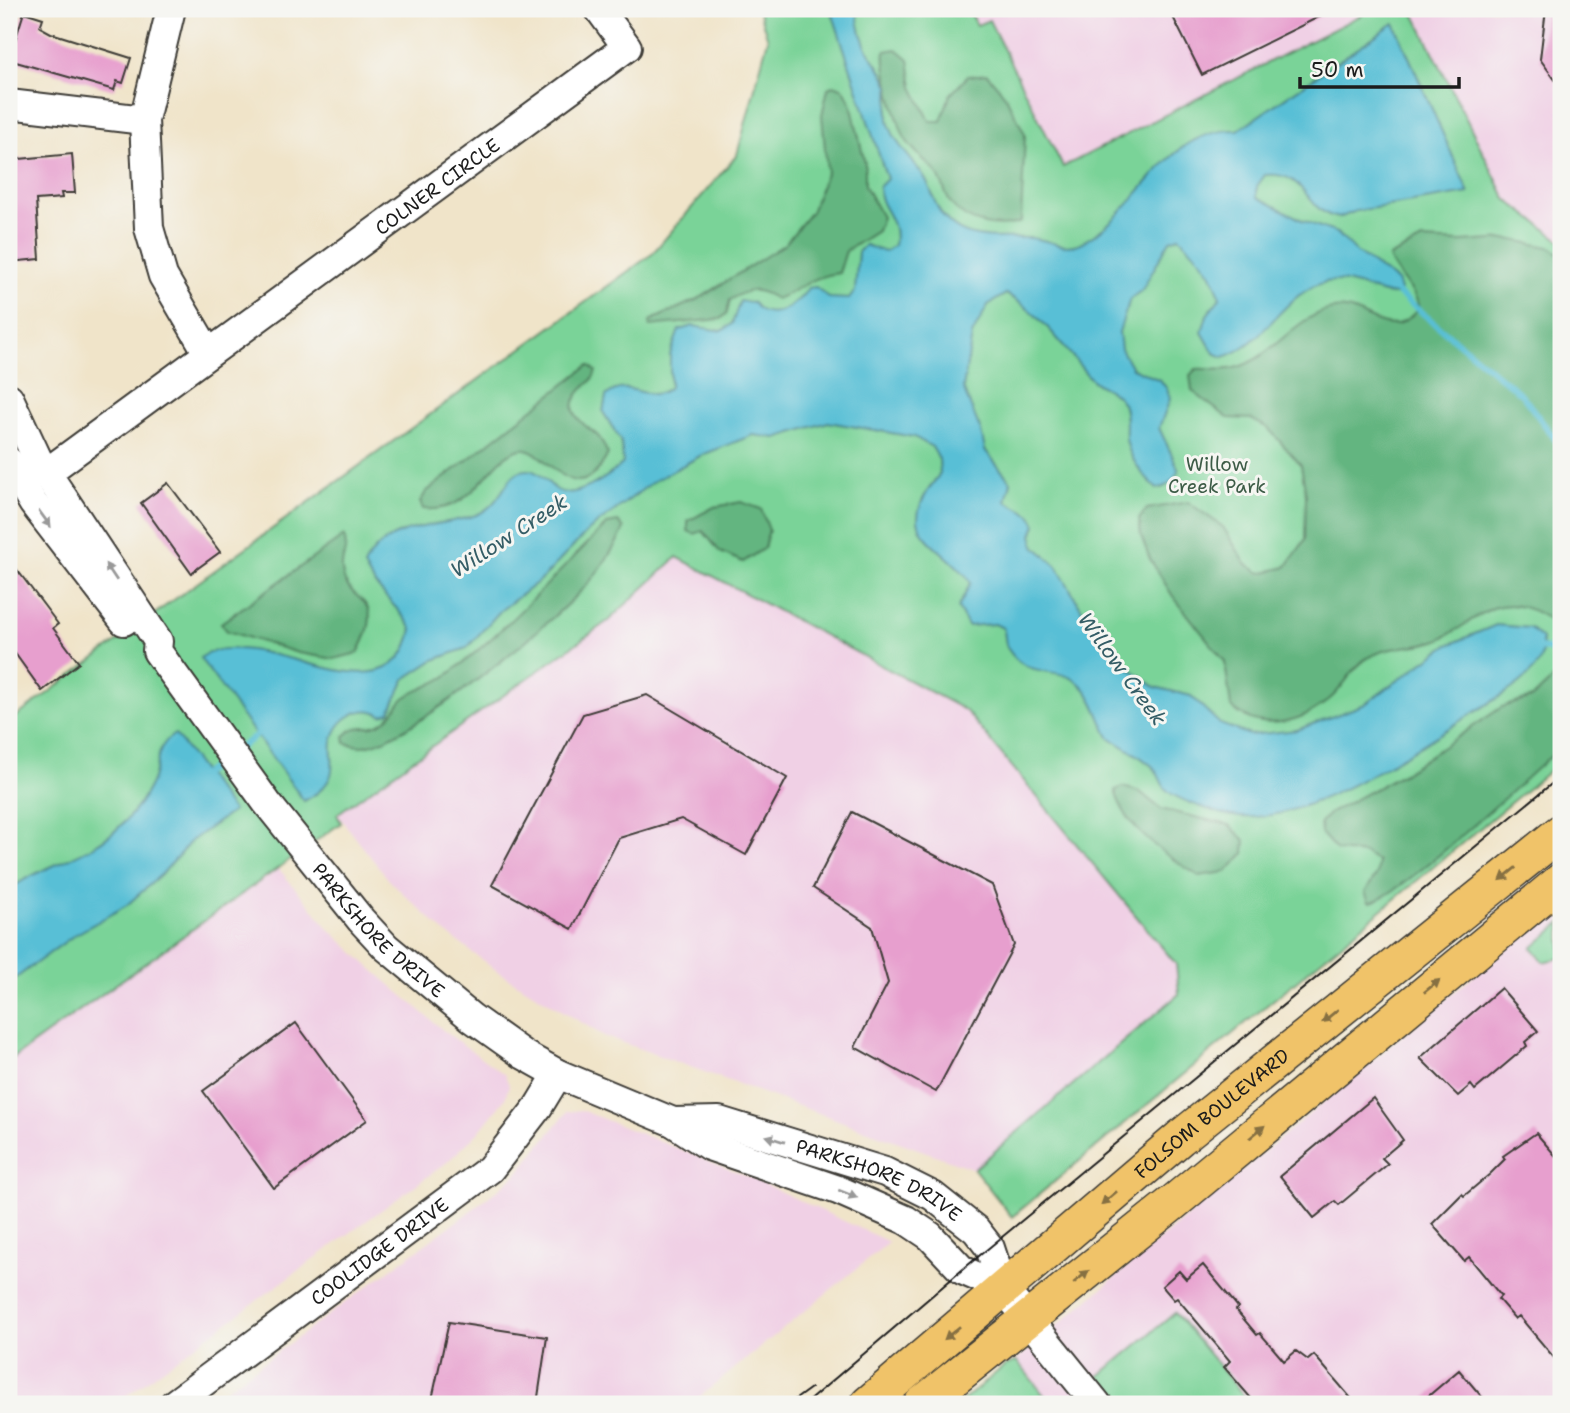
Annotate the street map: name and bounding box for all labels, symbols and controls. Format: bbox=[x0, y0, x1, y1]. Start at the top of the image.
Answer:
scale bar bbox=[1300, 46, 1460, 90]
text: 50 m bbox=[1311, 56, 1364, 84]
street label: COLNER CIRCLE bbox=[370, 132, 505, 240]
park label: Willow Creek Park bbox=[1168, 452, 1266, 499]
water label: Willow Creek bbox=[445, 488, 573, 584]
one-way arrow bbox=[38, 510, 53, 528]
one-way arrow bbox=[105, 563, 118, 582]
water label: Willow Creek bbox=[1071, 607, 1173, 731]
street label: PARKSHORE DRIVE bbox=[307, 857, 450, 1003]
one-way arrow bbox=[1499, 866, 1517, 881]
one-way arrow bbox=[1423, 979, 1440, 994]
one-way arrow bbox=[1321, 1008, 1339, 1023]
street label: FOLSOM BOULEVARD bbox=[1129, 1043, 1294, 1184]
one-way arrow bbox=[1248, 1125, 1265, 1140]
street label: PARKSHORE DRIVE bbox=[793, 1133, 967, 1227]
one-way arrow bbox=[764, 1134, 785, 1144]
one-way arrow bbox=[838, 1189, 859, 1200]
one-way arrow bbox=[1100, 1190, 1117, 1205]
street label: COOLIDGE DRIVE bbox=[305, 1192, 453, 1311]
one-way arrow bbox=[1073, 1270, 1090, 1285]
one-way arrow bbox=[943, 1325, 960, 1340]

